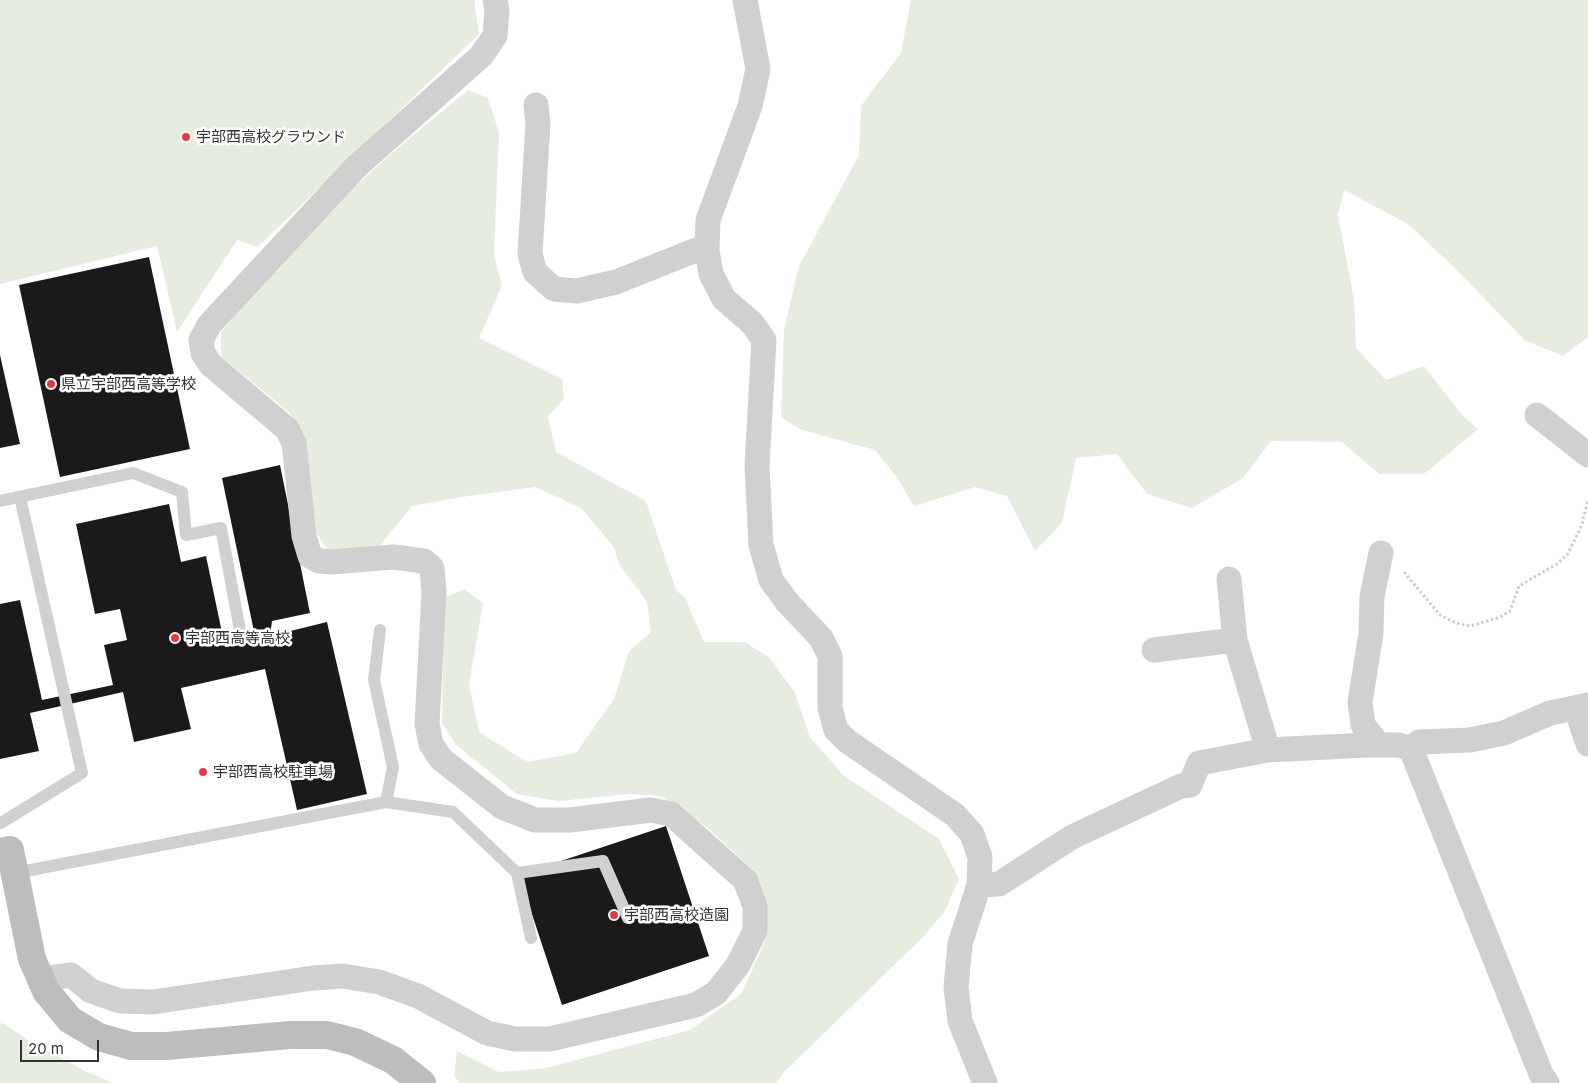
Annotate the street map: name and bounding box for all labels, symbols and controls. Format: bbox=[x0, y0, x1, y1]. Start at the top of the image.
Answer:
place label: 宇部西高校グラウンド bbox=[196, 128, 346, 146]
marker: 宇部西高校グラウンド bbox=[180, 131, 192, 143]
place label: 県立宇部西高等学校 bbox=[61, 375, 196, 393]
marker: 県立宇部西高等学校 bbox=[45, 378, 57, 390]
place label: 宇部西高等高校 bbox=[185, 629, 290, 647]
marker: 宇部西高等高校 bbox=[169, 632, 181, 644]
place label: 宇部西高校駐車場 bbox=[213, 763, 333, 781]
marker: 宇部西高校駐車場 bbox=[197, 766, 209, 778]
place label: 宇部西高校造園 bbox=[624, 906, 729, 924]
marker: 宇部西高校造園 bbox=[608, 909, 620, 921]
scale bar bbox=[22, 1030, 101, 1062]
text: 20 m bbox=[28, 1039, 64, 1058]

